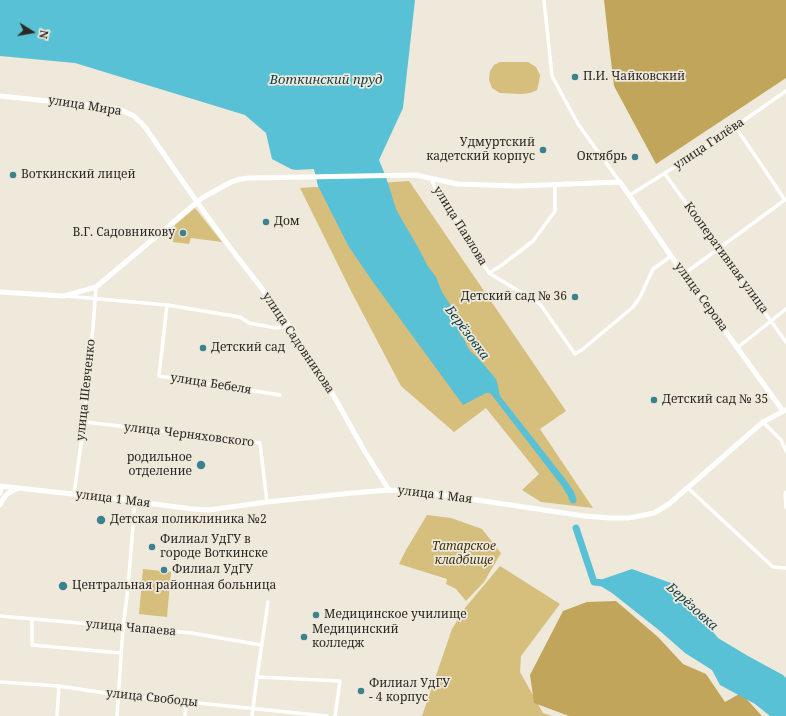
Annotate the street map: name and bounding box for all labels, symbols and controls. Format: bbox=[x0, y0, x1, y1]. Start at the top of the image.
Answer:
north arrow bbox=[12, 12, 52, 52]
text: N bbox=[36, 29, 52, 40]
place label: П.И. Чайковский bbox=[583, 70, 685, 84]
water label: Воткинский пруд bbox=[270, 72, 382, 88]
marker: П.И. Чайковский bbox=[570, 72, 580, 82]
street label: улица Мира bbox=[47, 93, 123, 119]
street label: улица Гилёва bbox=[671, 115, 747, 173]
place label: Удмуртский кадетский корпус bbox=[426, 136, 535, 164]
marker: Удмуртский кадетский корпус bbox=[538, 145, 548, 155]
place label: Октябрь bbox=[577, 150, 627, 164]
marker: Октябрь bbox=[630, 152, 640, 162]
place label: Воткинский лицей bbox=[21, 168, 136, 182]
marker: Воткинский лицей bbox=[8, 170, 18, 180]
street label: улица Павлова bbox=[430, 184, 490, 268]
street label: Кооперативная улица bbox=[681, 200, 771, 316]
place label: Дом bbox=[274, 215, 300, 229]
marker: Дом bbox=[261, 217, 271, 227]
place label: В.Г. Садовникову bbox=[72, 226, 175, 240]
marker: В.Г. Садовникову bbox=[178, 228, 188, 238]
street label: улица Серова bbox=[671, 260, 731, 334]
street label: улица Садовникова bbox=[259, 290, 337, 396]
place label: Детский сад № 36 bbox=[461, 290, 567, 304]
marker: Детский сад № 36 bbox=[570, 292, 580, 302]
water label: Берёзовка bbox=[442, 303, 492, 363]
street label: улица Шевченко bbox=[73, 338, 99, 442]
place label: Детский сад bbox=[211, 341, 285, 355]
marker: Детский сад bbox=[198, 343, 208, 353]
street label: улица Бебеля bbox=[169, 370, 253, 398]
place label: Детский сад № 35 bbox=[662, 393, 768, 407]
marker: Детский сад № 35 bbox=[649, 395, 659, 405]
street label: улица Черняховского bbox=[123, 420, 255, 450]
place label: родильное отделение bbox=[127, 451, 192, 479]
marker: родильное отделение bbox=[195, 459, 207, 471]
street label: улица 1 Мая bbox=[397, 483, 473, 507]
street label: улица 1 Мая bbox=[75, 487, 151, 511]
place label: Детская поликлиника №2 bbox=[110, 513, 267, 527]
marker: Детская поликлиника №2 bbox=[95, 514, 107, 526]
place label: Филиал УдГУ в городе Воткинске bbox=[160, 533, 268, 561]
park label: Татарское кладбище bbox=[432, 540, 496, 568]
marker: Филиал УдГУ в городе Воткинске bbox=[147, 542, 157, 552]
place label: Филиал УдГУ bbox=[172, 563, 253, 577]
marker: Филиал УдГУ bbox=[159, 565, 169, 575]
place label: Центральная районная больница bbox=[72, 579, 276, 593]
marker: Центральная районная больница bbox=[57, 580, 69, 592]
water label: Берёзовка bbox=[663, 580, 721, 634]
place label: Медицинское училище bbox=[324, 608, 467, 622]
marker: Медицинское училище bbox=[311, 610, 321, 620]
street label: улица Чапаева bbox=[85, 617, 177, 639]
place label: Медицинский колледж bbox=[312, 623, 399, 651]
marker: Медицинский колледж bbox=[299, 632, 309, 642]
place label: Филиал УдГУ - 4 корпус bbox=[369, 677, 450, 705]
street label: улица Свободы bbox=[105, 686, 199, 710]
marker: Филиал УдГУ - 4 корпус bbox=[356, 686, 366, 696]

